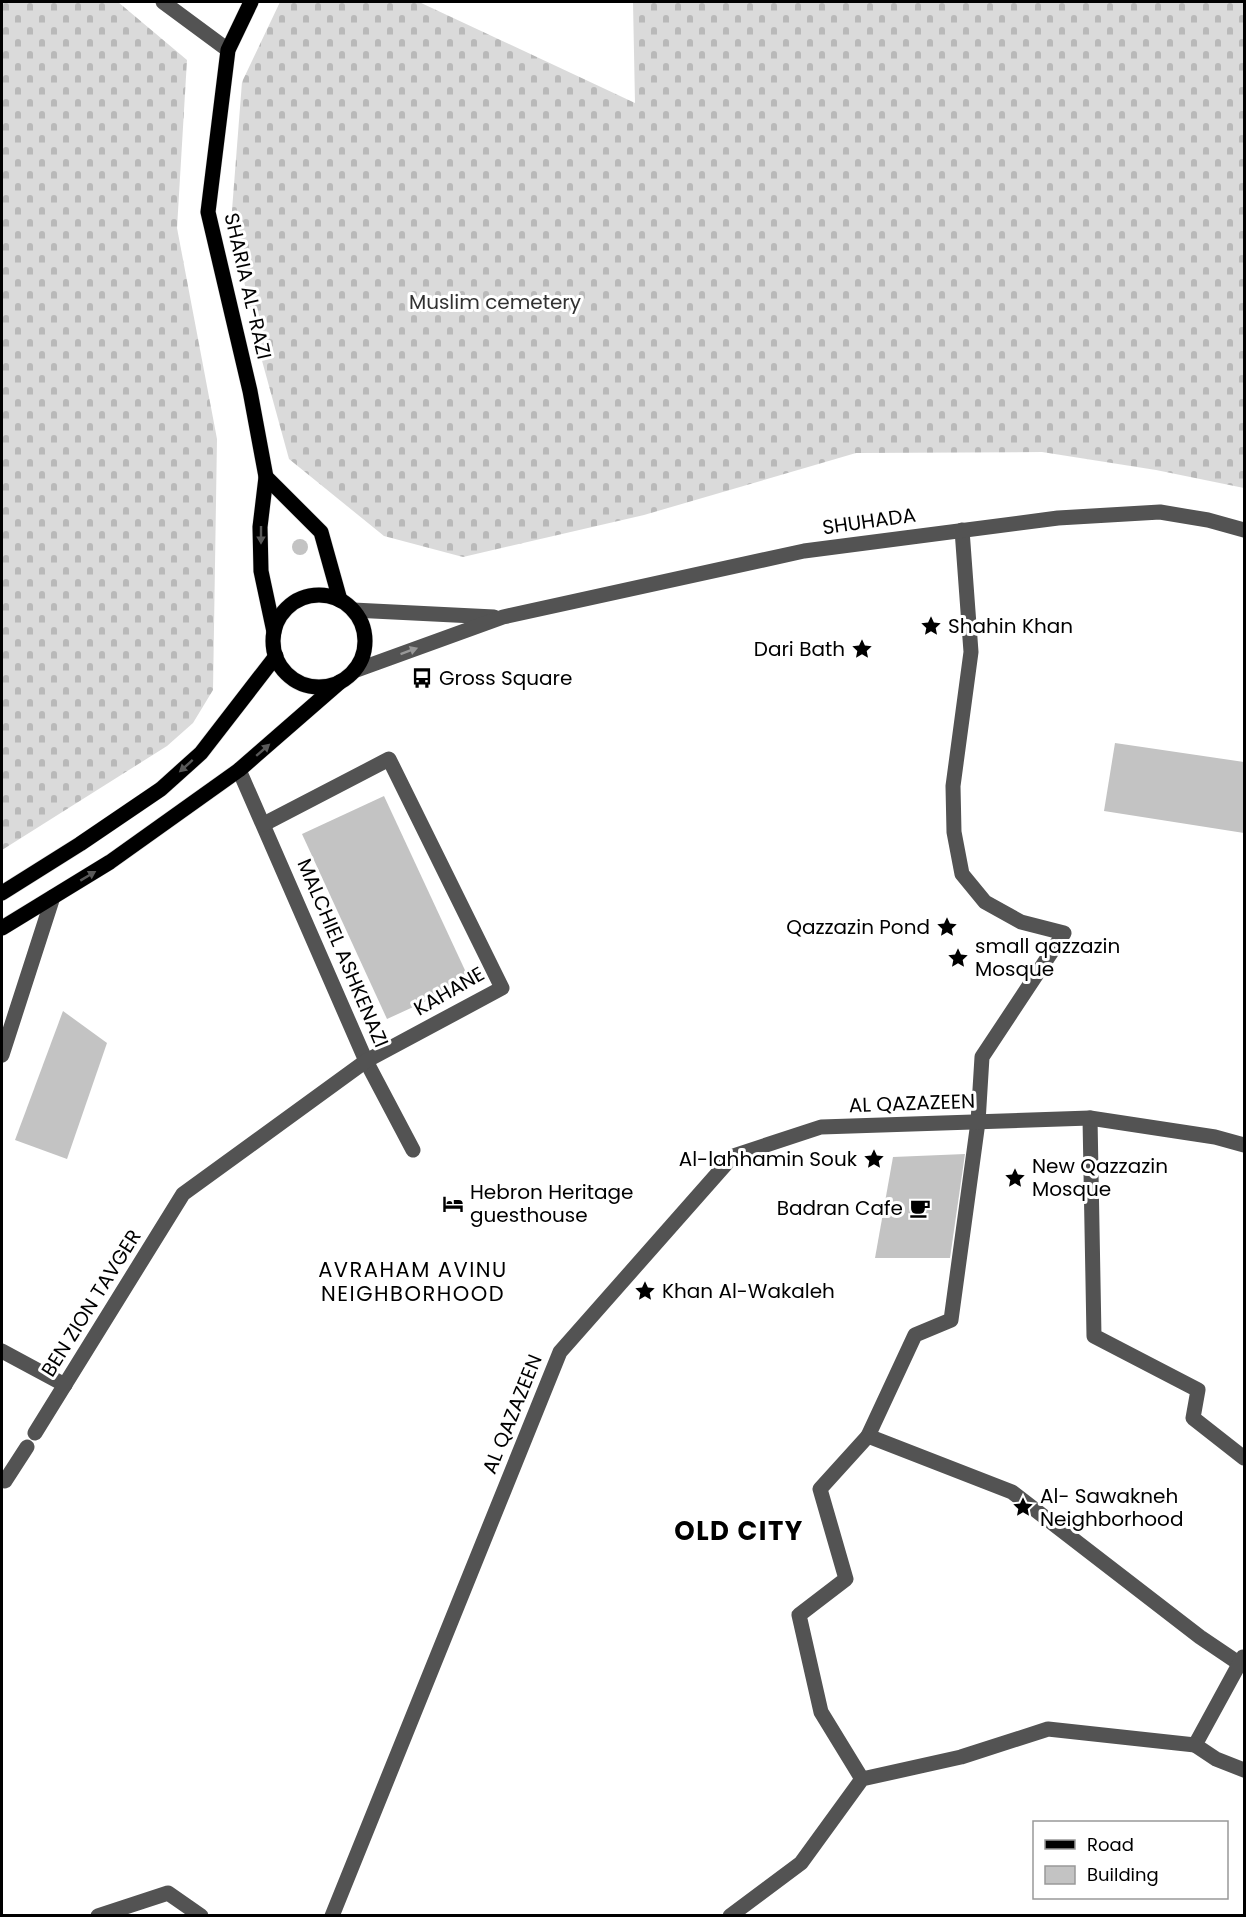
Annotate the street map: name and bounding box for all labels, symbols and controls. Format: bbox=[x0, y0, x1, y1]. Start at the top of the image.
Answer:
street label: SHARIA AL-RAZI bbox=[218, 210, 278, 362]
park label: Muslim cemetery bbox=[409, 288, 581, 316]
street label: SHUHADA bbox=[820, 501, 918, 541]
one-way arrow bbox=[256, 525, 265, 544]
place label: Shahin Khan bbox=[948, 612, 1073, 640]
place icon: Shahin Khan bbox=[919, 614, 943, 638]
place label: Dari Bath bbox=[754, 635, 845, 663]
place icon: Dari Bath bbox=[850, 637, 874, 661]
one-way arrow bbox=[400, 646, 418, 656]
place label: Gross Square bbox=[439, 664, 572, 692]
bus stop icon: Gross Square bbox=[410, 666, 434, 690]
one-way arrow bbox=[255, 743, 270, 757]
one-way arrow bbox=[179, 759, 194, 772]
street label: MALCHIEL ASHKENAZI bbox=[291, 854, 395, 1052]
one-way arrow bbox=[80, 870, 96, 881]
place label: Qazzazin Pond bbox=[786, 913, 930, 941]
place icon: Qazzazin Pond bbox=[935, 915, 959, 939]
place label: small qazzazin Mosque bbox=[975, 932, 1120, 983]
place icon: small qazzazin Mosque bbox=[946, 946, 970, 970]
street label: KAHANE bbox=[409, 960, 489, 1022]
street label: AL QAZAZEEN bbox=[848, 1087, 976, 1119]
place label: Al-lahhamin Souk bbox=[679, 1145, 858, 1173]
place icon: Al-lahhamin Souk bbox=[862, 1147, 886, 1171]
place label: New Qazzazin Mosque bbox=[1032, 1152, 1168, 1203]
place icon: New Qazzazin Mosque bbox=[1003, 1166, 1027, 1190]
place label: Hebron Heritage guesthouse bbox=[470, 1178, 634, 1229]
hotel icon: Hebron Heritage guesthouse bbox=[441, 1192, 465, 1216]
place label: Badran Cafe bbox=[777, 1194, 903, 1222]
cafe icon: Badran Cafe bbox=[908, 1196, 932, 1220]
street label: BEN ZION TAVGER bbox=[34, 1224, 148, 1382]
district label: AVRAHAM AVINU NEIGHBORHOOD bbox=[318, 1255, 508, 1308]
place label: Khan Al-Wakaleh bbox=[662, 1277, 835, 1305]
place icon: Khan Al-Wakaleh bbox=[633, 1279, 657, 1303]
street label: AL QAZAZEEN bbox=[475, 1350, 549, 1478]
place label: Al- Sawakneh Neighborhood bbox=[1040, 1482, 1183, 1533]
place icon: Al- Sawakneh Neighborhood bbox=[1011, 1495, 1035, 1519]
district label: OLD CITY bbox=[674, 1513, 804, 1549]
legend bbox=[1033, 1821, 1228, 1899]
text: Road bbox=[1087, 1832, 1134, 1857]
text: Building bbox=[1087, 1862, 1159, 1887]

